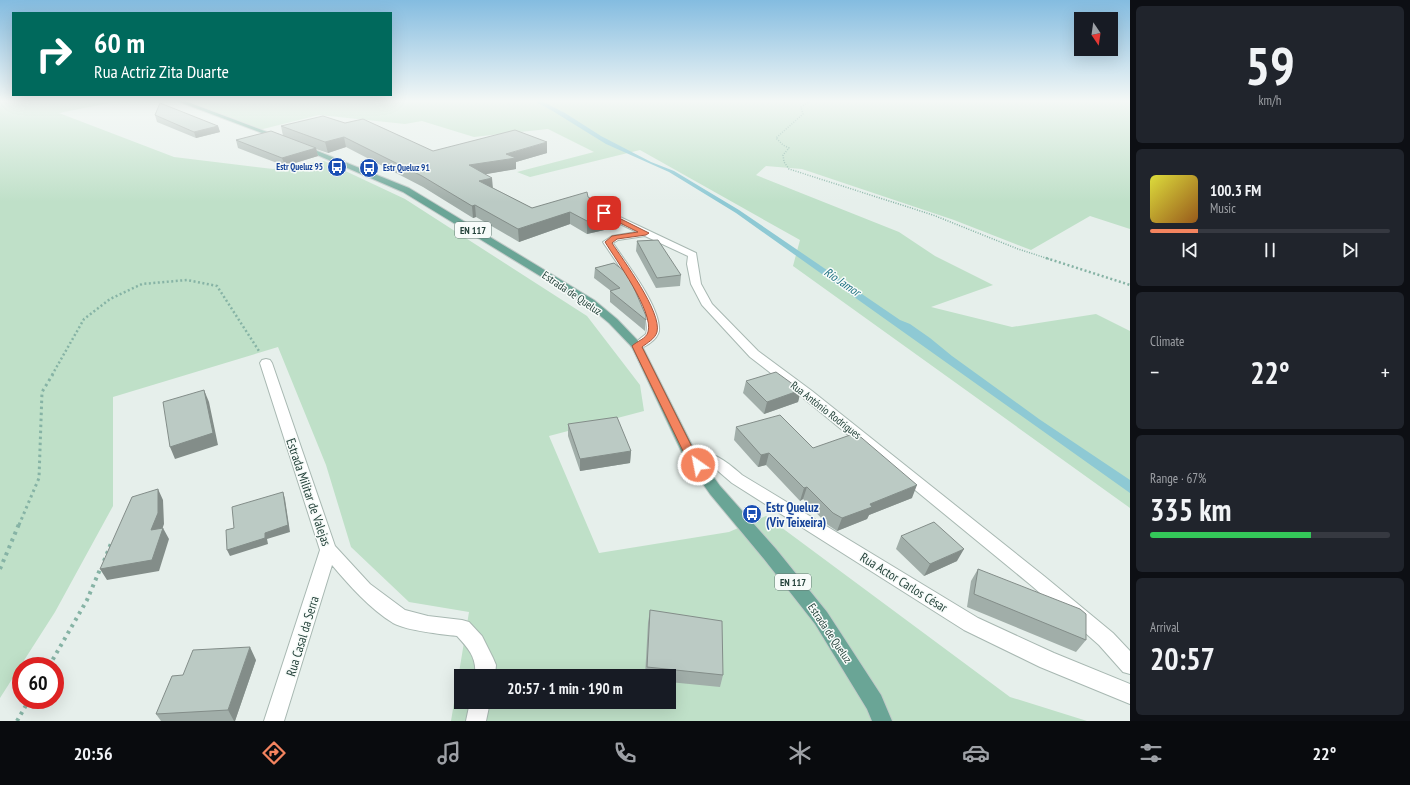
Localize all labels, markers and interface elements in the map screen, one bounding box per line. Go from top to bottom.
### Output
north arrow [1074,12,1118,56]
map controls [1074,12,1118,56]
text: 60 m [94,24,145,61]
icon: right [28,28,80,80]
text: 59 [1245,32,1295,99]
text: Rua Actriz Zita Duarte [94,60,229,83]
text: km/h [1258,92,1282,109]
bus stop icon: Estr Queluz 95 [326,156,348,178]
bus stop icon: Estr Queluz 91 [358,157,380,179]
place label: Estr Queluz 95 [276,161,323,172]
place label: Estr Queluz 91 [383,162,430,173]
text: 100.3 FM [1210,181,1261,200]
pin [587,196,621,230]
text: Music [1210,200,1236,217]
icon: arrive [593,202,615,224]
road number: EN 117 [455,222,491,238]
icon: previous [1179,239,1201,261]
icon: pause [1259,239,1281,261]
icon: next [1339,239,1361,261]
water label: Rio Jamor [821,264,864,300]
street label: Estrada de Queluz [540,268,604,318]
text: Climate [1150,333,1184,350]
text: 22° [1250,353,1290,392]
text: − [1150,358,1159,386]
text: + [1381,358,1390,386]
street label: Rua António Rodrigues [788,378,864,442]
street label: Estrada Militar de Valejas [282,436,335,548]
position arrow [677,444,719,486]
text: Range · 67% [1150,470,1206,487]
text: 335 km [1150,490,1231,529]
place label: Estr Queluz (Viv Teixeira) [766,499,826,531]
bus stop icon: Estr Queluz (Viv Teixeira) [741,503,763,525]
street label: Rua Actor Carlos César [857,549,951,616]
road number: EN 117 [775,574,811,590]
street label: Rua Casal da Serra [282,594,323,678]
street label: Estrada de Queluz [805,601,855,665]
text: Arrival [1150,619,1179,636]
text: 20:57 [1150,639,1215,678]
speed limit sign: 60 [12,657,64,709]
text: 20:57 · 1 min · 190 m [507,679,623,698]
icon: directions [260,739,288,767]
icon: music [435,739,463,767]
icon: phone [611,739,639,767]
icon: climate [786,739,814,767]
icon: car [962,739,990,767]
icon: filters [1137,739,1165,767]
text: 20:56 [74,742,113,765]
text: 22° [1312,742,1336,765]

